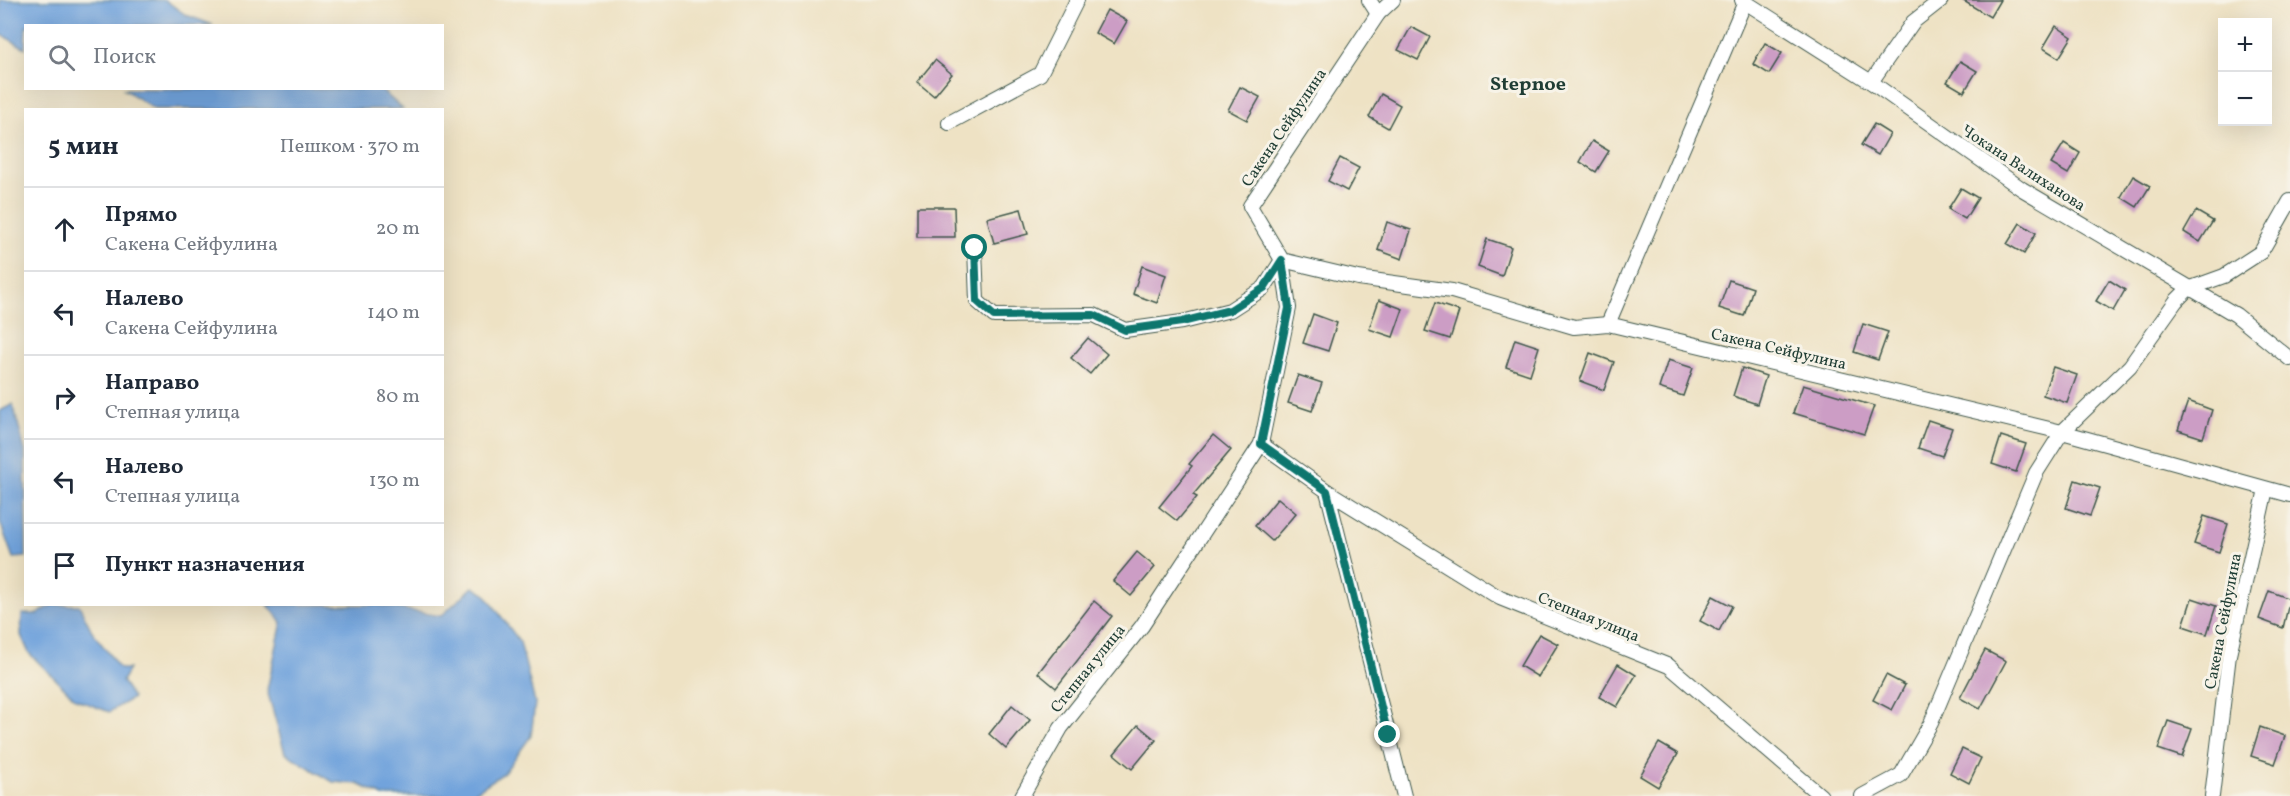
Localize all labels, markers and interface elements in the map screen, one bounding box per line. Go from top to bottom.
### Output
map controls [2218,18,2272,126]
button: + [2218,18,2272,72]
search box [24,24,444,90]
icon: search [45,41,78,74]
text: Поиск [93,42,156,73]
street label: Сакена Сейфулина [1237,65,1332,192]
district label: Stepnoe [1490,71,1566,99]
button: − [2218,72,2272,126]
street label: Чокана Валиханова [1956,120,2089,217]
text: 5 мин [48,129,119,165]
text: Пешком · 370 m [280,133,420,161]
text: Прямо [105,200,177,231]
icon: ahead [48,213,81,246]
text: 20 m [376,215,420,243]
text: Сакена Сейфулина [105,231,278,259]
route start [961,234,987,260]
text: Налево [105,284,184,315]
icon: left [48,297,81,330]
text: 140 m [367,299,420,327]
text: Сакена Сейфулина [105,315,278,343]
street label: Сакена Сейфулина [1709,324,1848,376]
text: Направо [105,368,199,399]
icon: right [48,381,81,414]
text: 80 m [376,383,420,411]
text: Степная улица [105,399,240,427]
text: Налево [105,452,184,483]
icon: left [48,465,81,498]
text: 130 m [369,467,420,495]
text: Степная улица [105,483,240,511]
icon: arrive [48,549,81,582]
text: Пункт назначения [105,550,305,581]
street label: Сакена Сейфулина [2200,551,2248,691]
street label: Степная улица [1534,587,1643,648]
street label: Степная улица [1046,620,1131,718]
route end [1374,721,1400,747]

